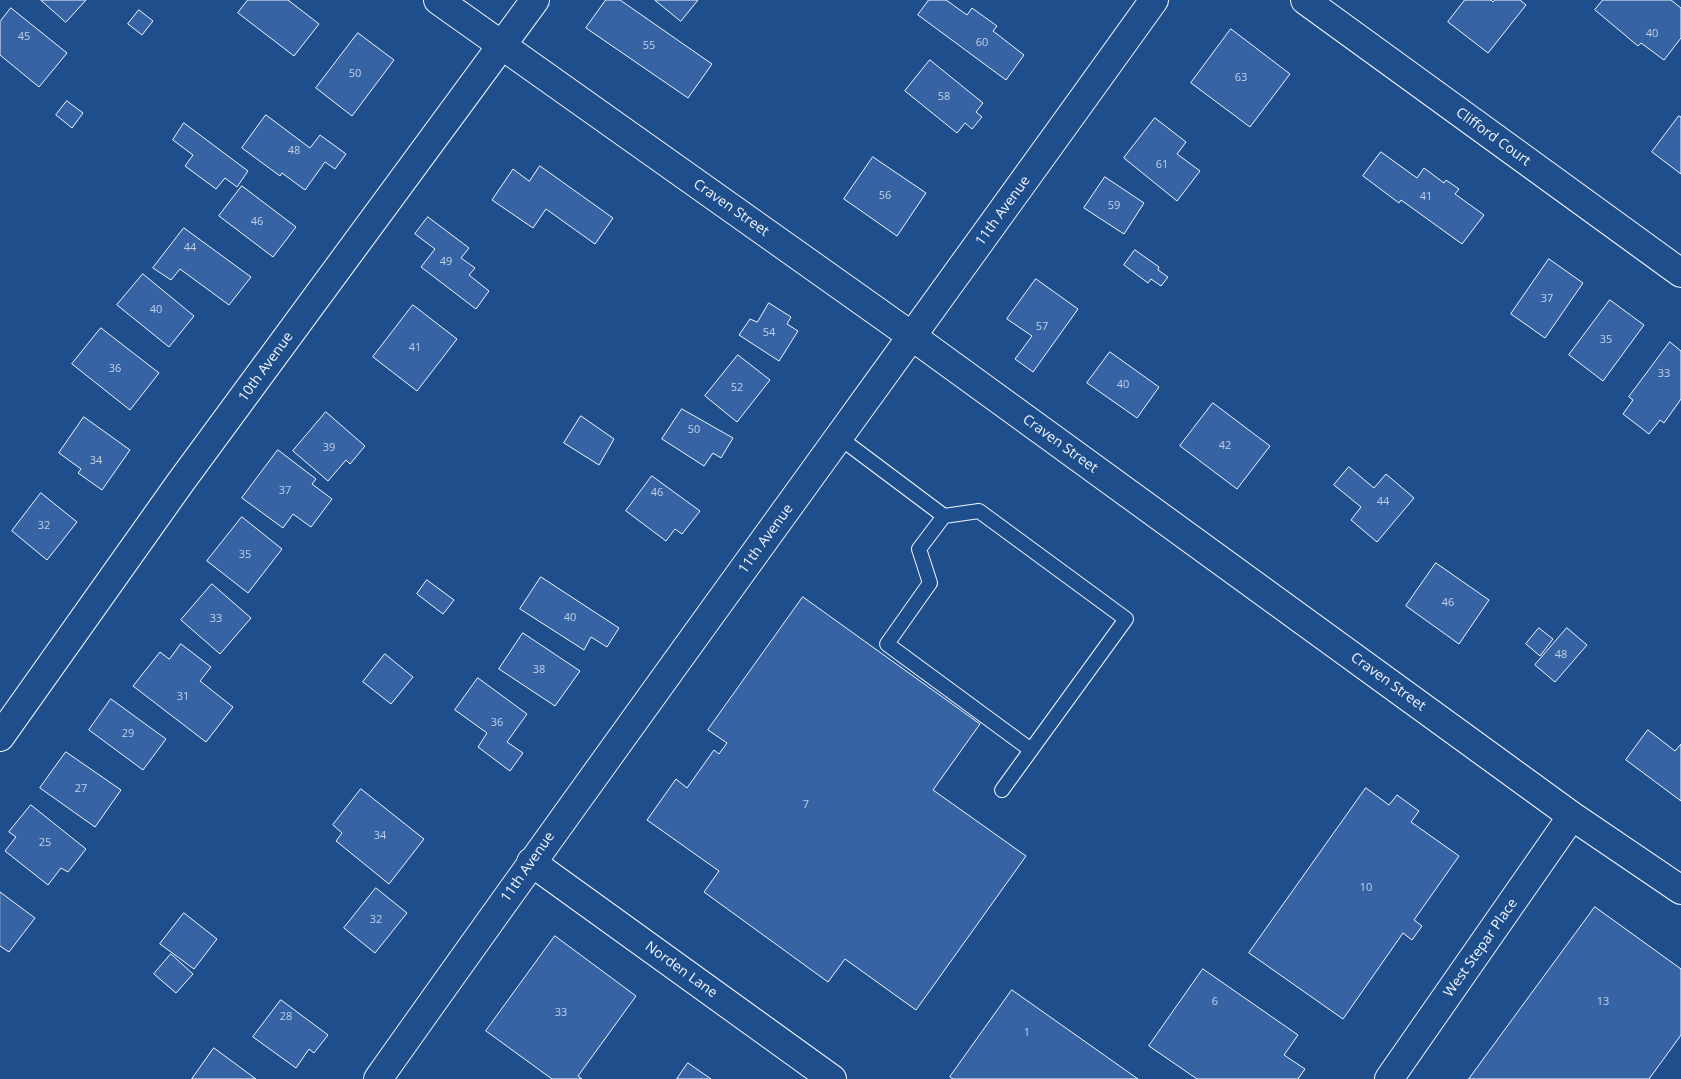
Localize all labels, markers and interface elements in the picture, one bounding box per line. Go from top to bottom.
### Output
house number: 40 [1646,27,1658,41]
house number: 45 [18,30,30,44]
house number: 60 [976,36,988,50]
house number: 55 [643,39,655,53]
house number: 50 [349,67,361,81]
house number: 63 [1235,71,1247,85]
house number: 58 [938,90,950,104]
street label: Clifford Court [1452,104,1534,170]
house number: 48 [288,144,300,158]
house number: 61 [1156,158,1168,172]
street label: 11th Avenue [972,173,1034,249]
street label: Craven Street [690,176,772,240]
house number: 56 [879,189,891,203]
house number: 41 [1420,190,1432,204]
house number: 59 [1108,199,1120,213]
house number: 46 [251,215,263,229]
house number: 44 [184,241,196,255]
house number: 49 [440,255,452,269]
house number: 37 [1541,292,1553,306]
house number: 40 [150,303,162,317]
house number: 57 [1036,320,1048,334]
house number: 54 [763,326,775,340]
street label: 10th Avenue [235,329,297,405]
house number: 35 [1600,333,1612,347]
house number: 41 [409,341,421,355]
house number: 36 [109,362,121,376]
house number: 33 [1658,367,1670,381]
house number: 40 [1117,378,1129,392]
house number: 52 [731,381,743,395]
street label: Craven Street [1019,411,1101,477]
house number: 50 [688,423,700,437]
house number: 42 [1219,439,1231,453]
house number: 39 [323,441,335,455]
house number: 34 [90,454,102,468]
house number: 37 [279,484,291,498]
house number: 46 [651,486,663,500]
house number: 44 [1377,495,1389,509]
street label: 11th Avenue [735,501,797,577]
house number: 32 [38,519,50,533]
house number: 35 [239,548,251,562]
house number: 46 [1442,596,1454,610]
house number: 40 [564,611,576,625]
house number: 33 [210,612,222,626]
house number: 48 [1555,648,1567,662]
street label: Craven Street [1347,649,1429,715]
house number: 38 [533,663,545,677]
house number: 31 [177,690,189,704]
house number: 36 [491,716,503,730]
house number: 29 [122,727,134,741]
house number: 27 [75,782,87,796]
house number: 7 [803,798,809,812]
house number: 34 [374,829,386,843]
street label: 11th Avenue [498,829,558,905]
house number: 25 [39,836,51,850]
house number: 10 [1360,881,1372,895]
street label: West Stepar Place [1441,895,1521,1001]
house number: 32 [370,913,382,927]
street label: Norden Lane [642,938,720,1002]
house number: 6 [1212,995,1218,1009]
house number: 13 [1597,995,1609,1009]
house number: 33 [555,1006,567,1020]
house number: 28 [280,1010,292,1024]
house number: 1 [1024,1026,1030,1040]

